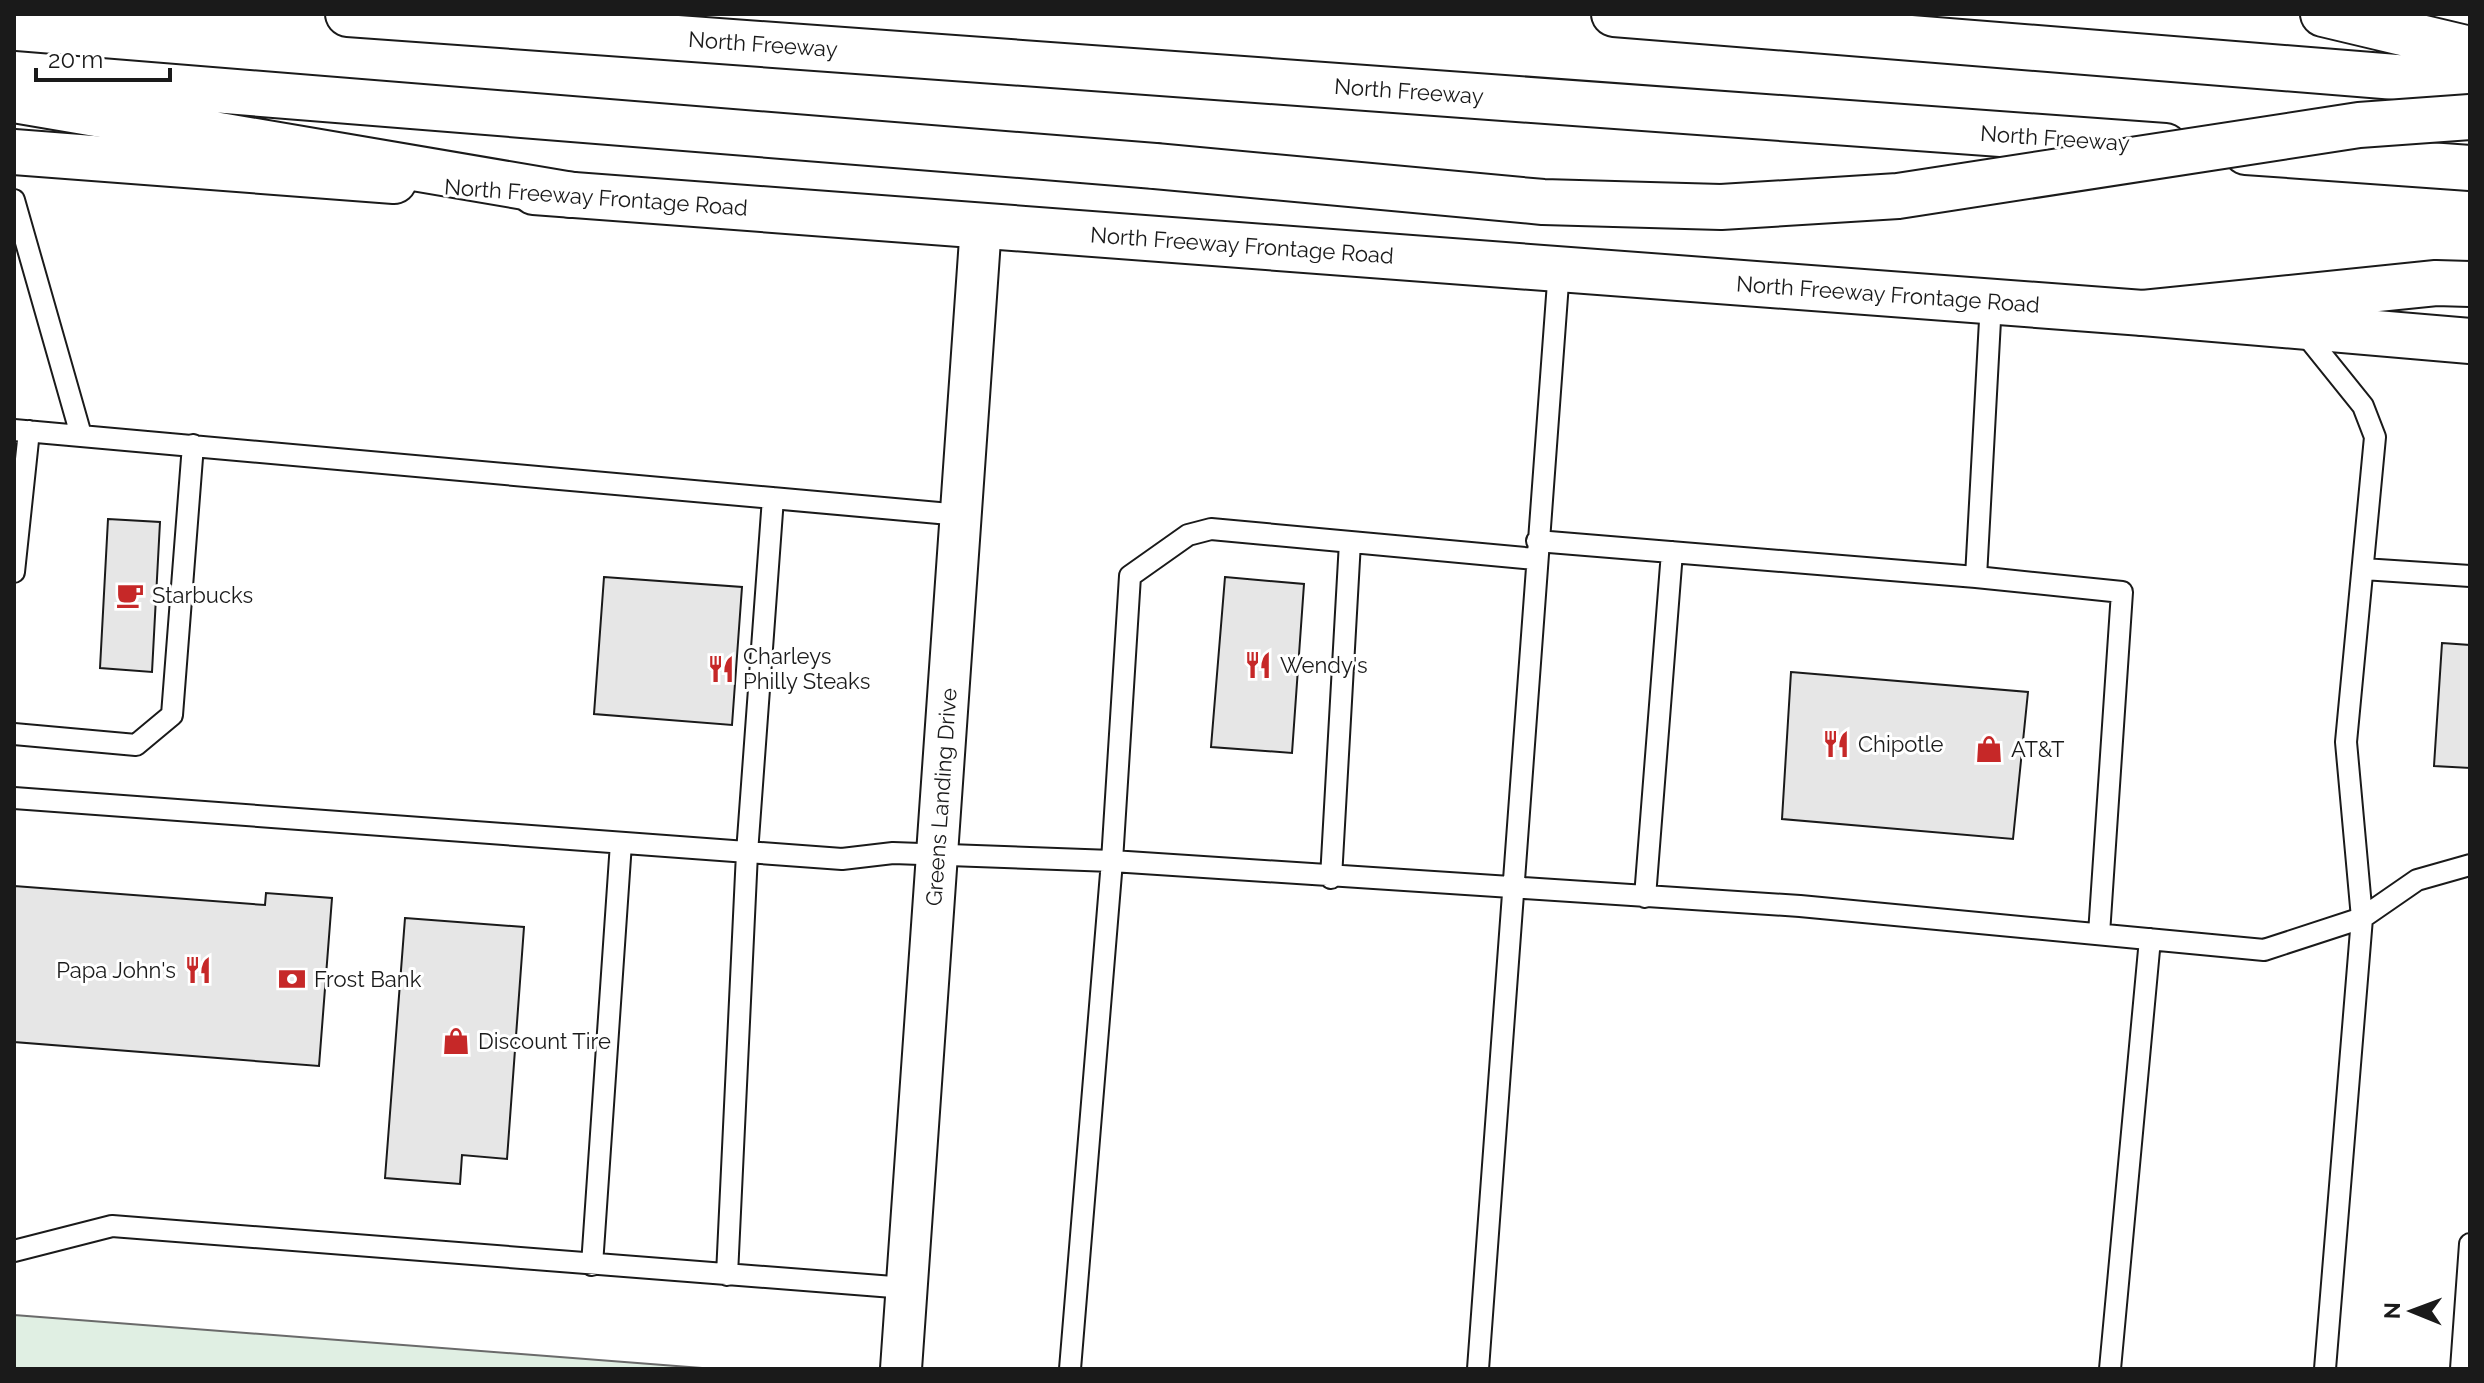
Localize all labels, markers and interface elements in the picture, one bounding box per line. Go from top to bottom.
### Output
street label: North Freeway [687,26,839,62]
scale bar [36,32,170,82]
text: 20 m [48,45,103,74]
street label: North Freeway [1333,73,1485,109]
street label: North Freeway [1979,120,2131,156]
street label: North Freeway Frontage Road [443,173,749,221]
street label: North Freeway Frontage Road [1089,221,1395,269]
street label: North Freeway Frontage Road [1735,270,2041,318]
cafe icon: Starbucks [115,580,145,610]
place label: Starbucks [152,582,253,608]
place label: Charleys Philly Steaks [743,643,870,694]
restaurant icon: Wendy's [1243,650,1273,680]
place label: Wendy's [1280,652,1368,678]
restaurant icon: Charleys Philly Steaks [706,654,736,684]
street label: Greens Landing Drive [920,687,962,907]
restaurant icon: Chipotle [1821,729,1851,759]
place label: Chipotle [1858,731,1944,757]
shop icon: AT&T [1974,734,2004,764]
place label: AT&T [2011,736,2065,762]
restaurant icon: Papa John's [183,955,213,985]
place label: Papa John's [56,957,176,983]
bank icon: Frost Bank [277,964,307,994]
place label: Frost Bank [314,966,422,992]
shop icon: Discount Tire [441,1026,471,1056]
place label: Discount Tire [478,1028,611,1054]
north arrow [2372,1271,2452,1351]
text: N [2379,1302,2405,1319]

